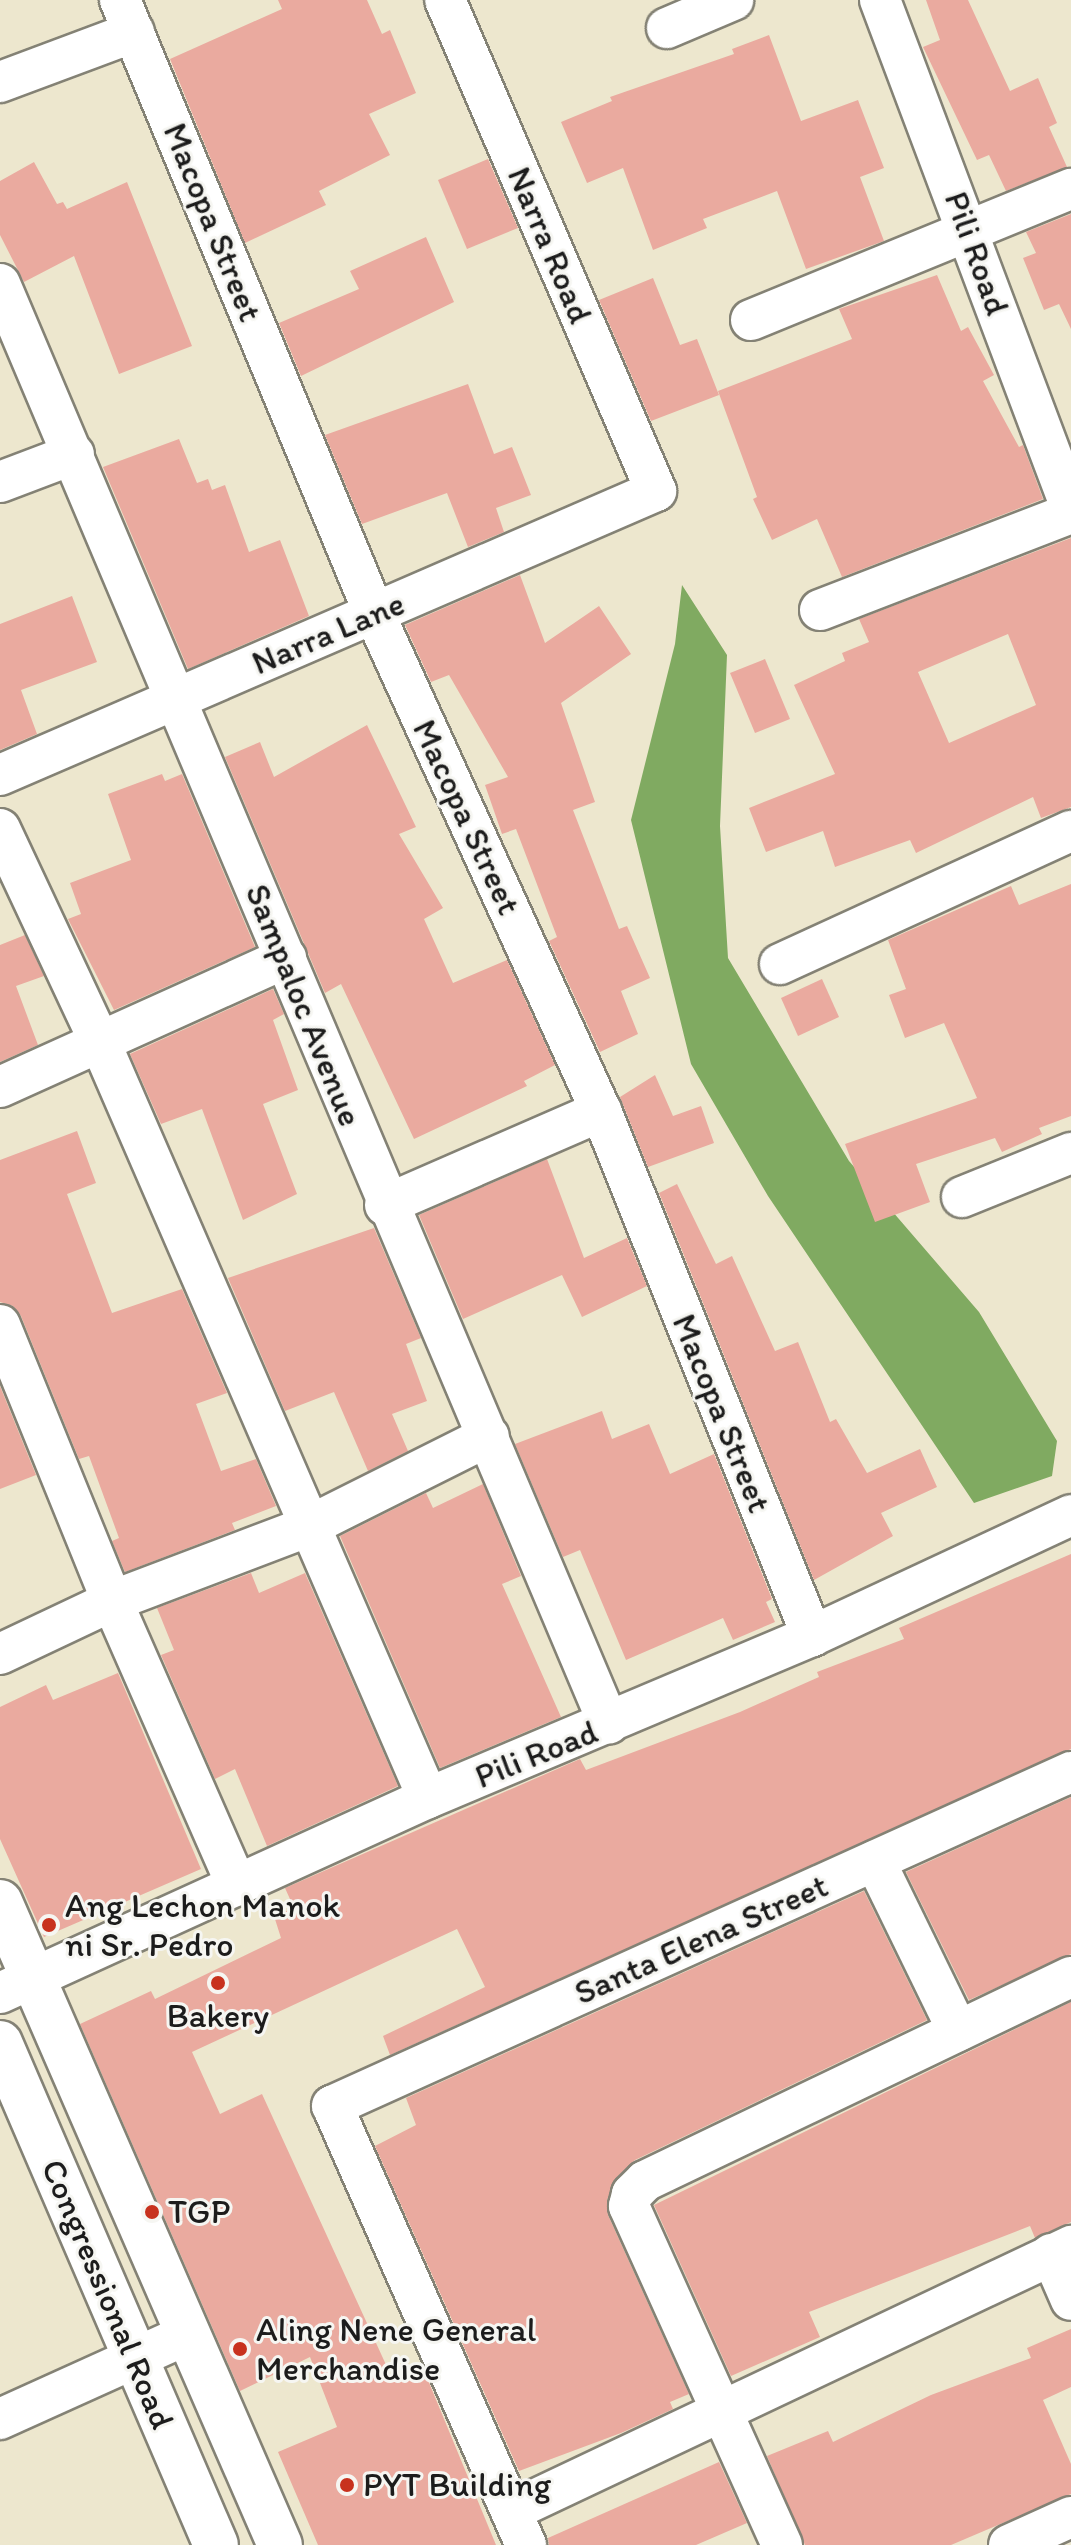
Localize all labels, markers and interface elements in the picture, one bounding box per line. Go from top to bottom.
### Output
street label: Macopa Street [155,117,271,327]
street label: Narra Road [499,161,601,329]
street label: Pili Road [936,186,1018,320]
street label: Narra Lane [246,583,410,683]
street label: Macopa Street [404,713,530,921]
street label: Sampaloc Avenue [237,879,371,1131]
street label: Macopa Street [664,1308,780,1518]
street label: Pili Road [469,1711,603,1797]
street label: Santa Elena Street [569,1865,833,2013]
place label: Ang Lechon Manok ni Sr. Pedro [65,1885,340,1964]
marker: Ang Lechon Manok ni Sr. Pedro [40,1916,58,1934]
marker: Bakery [209,1974,227,1992]
place label: Bakery [167,1996,269,2036]
street label: Congressional Road [33,2153,183,2435]
place label: TGP [168,2192,230,2232]
marker: TGP [143,2203,161,2221]
place label: Aling Nene General Merchandise [256,2309,537,2388]
marker: Aling Nene General Merchandise [231,2340,249,2358]
place label: PYT Building [363,2465,551,2505]
marker: PYT Building [338,2476,356,2494]

